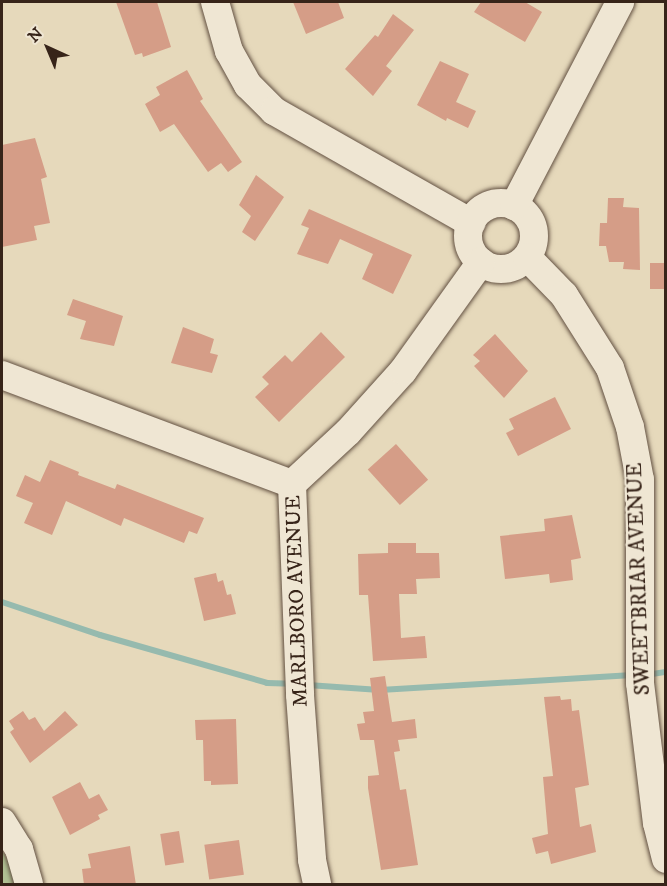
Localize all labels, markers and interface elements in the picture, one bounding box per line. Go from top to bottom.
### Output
north arrow [18,18,78,78]
text: N [24,23,47,47]
street label: SWEETBRIAR AVENUE [622,462,656,696]
street label: MARLBORO AVENUE [281,495,313,707]

